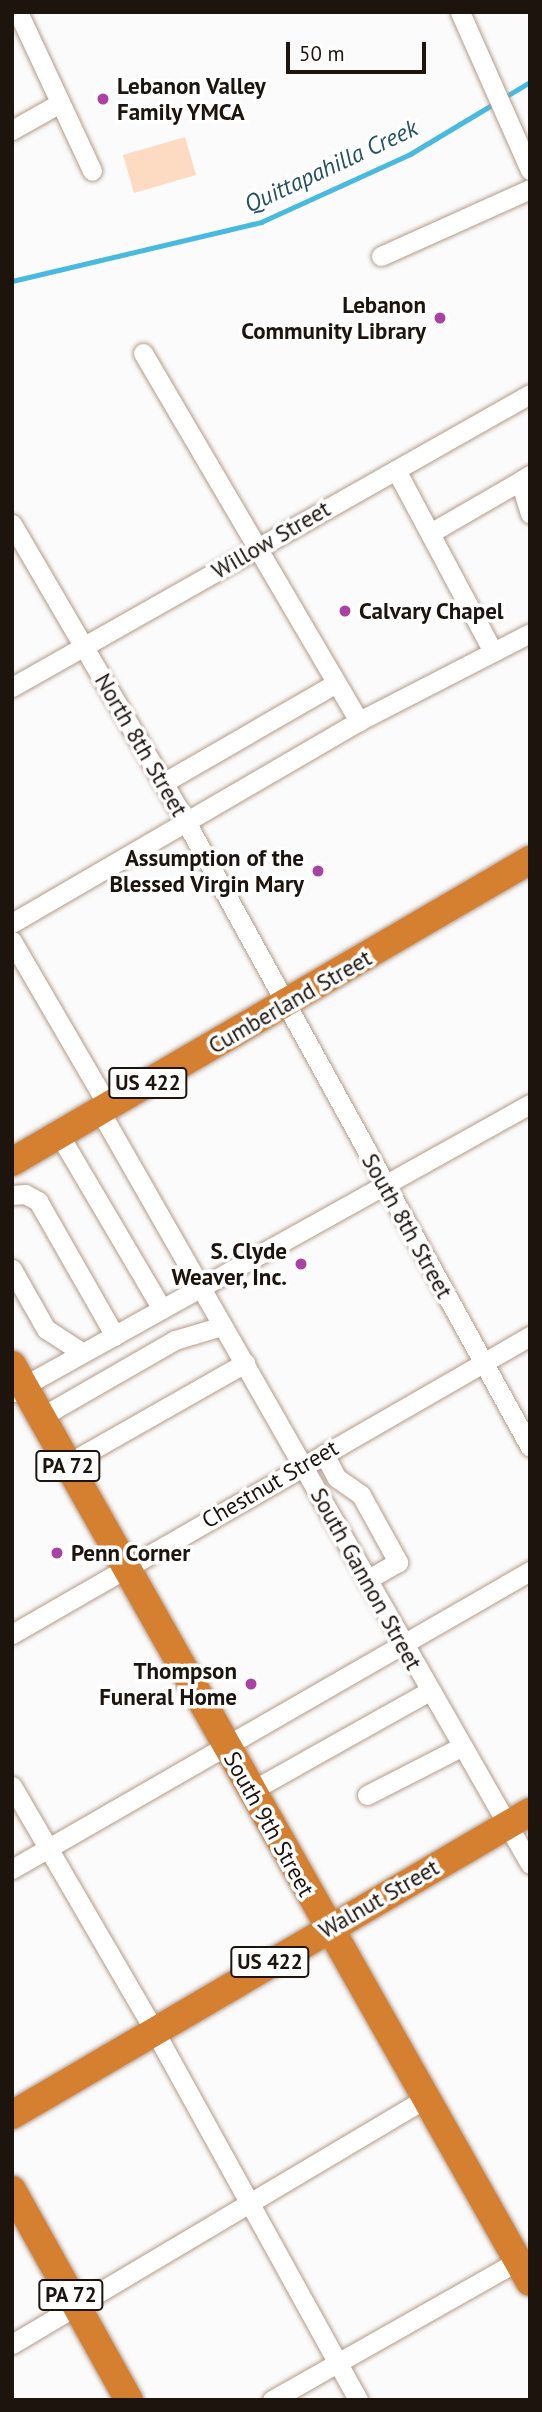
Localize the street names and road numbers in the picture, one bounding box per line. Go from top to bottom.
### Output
street label: Willow Street [207,495,335,585]
street label: North 8th Street [89,669,193,821]
street label: Cumberland Street [204,944,376,1060]
road number: US 422 [108,1066,188,1100]
street label: South 8th Street [356,1149,458,1303]
street label: Chestnut Street [197,1434,343,1534]
road number: PA 72 [35,1448,101,1484]
street label: South Gannon Street [305,1483,427,1675]
street label: South 9th Street [218,1747,320,1901]
street label: Walnut Street [314,1854,444,1944]
road number: US 422 [230,1944,310,1980]
road number: PA 72 [38,2278,104,2312]

